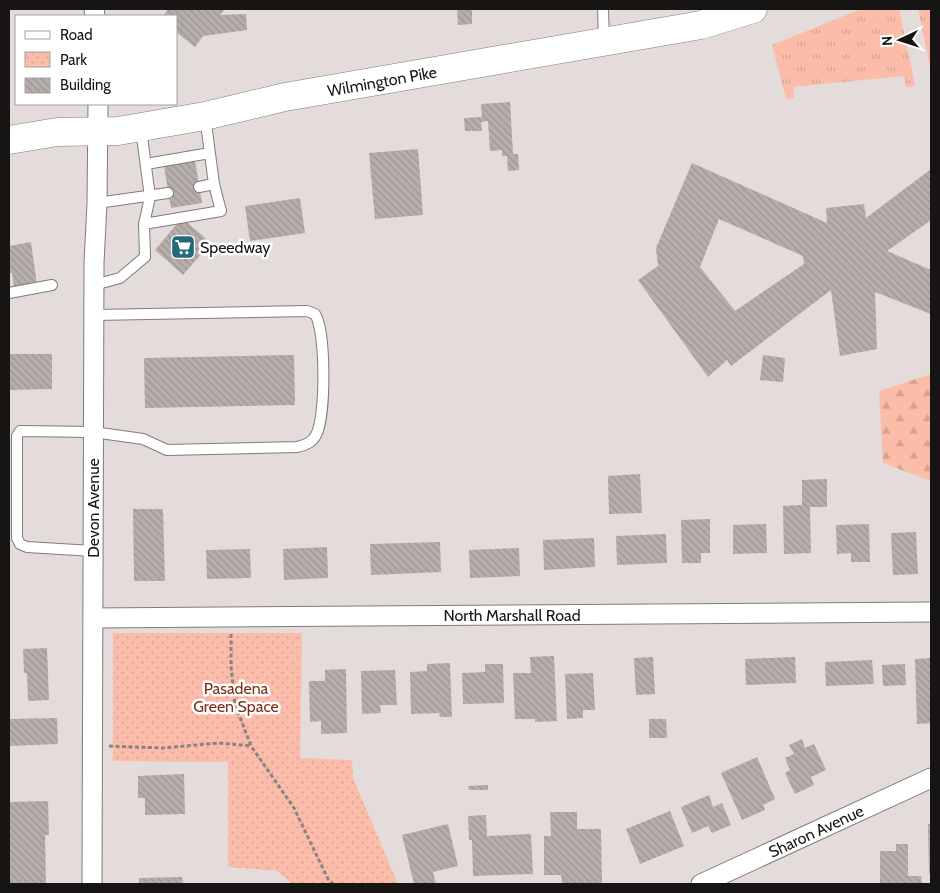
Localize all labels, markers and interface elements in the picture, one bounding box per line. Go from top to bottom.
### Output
legend [15,15,178,105]
north arrow [875,15,925,65]
text: Road [60,26,93,44]
text: N [878,35,896,46]
text: Park [60,51,87,69]
street label: Wilmington Pike [326,63,438,100]
text: Building [60,76,111,94]
supermarket icon: Speedway [170,234,196,260]
place label: Speedway [200,238,270,257]
street label: Devon Avenue [84,458,103,558]
street label: North Marshall Road [443,606,581,625]
park label: Pasadena Green Space [193,679,279,716]
street label: Sharon Avenue [766,801,867,862]

